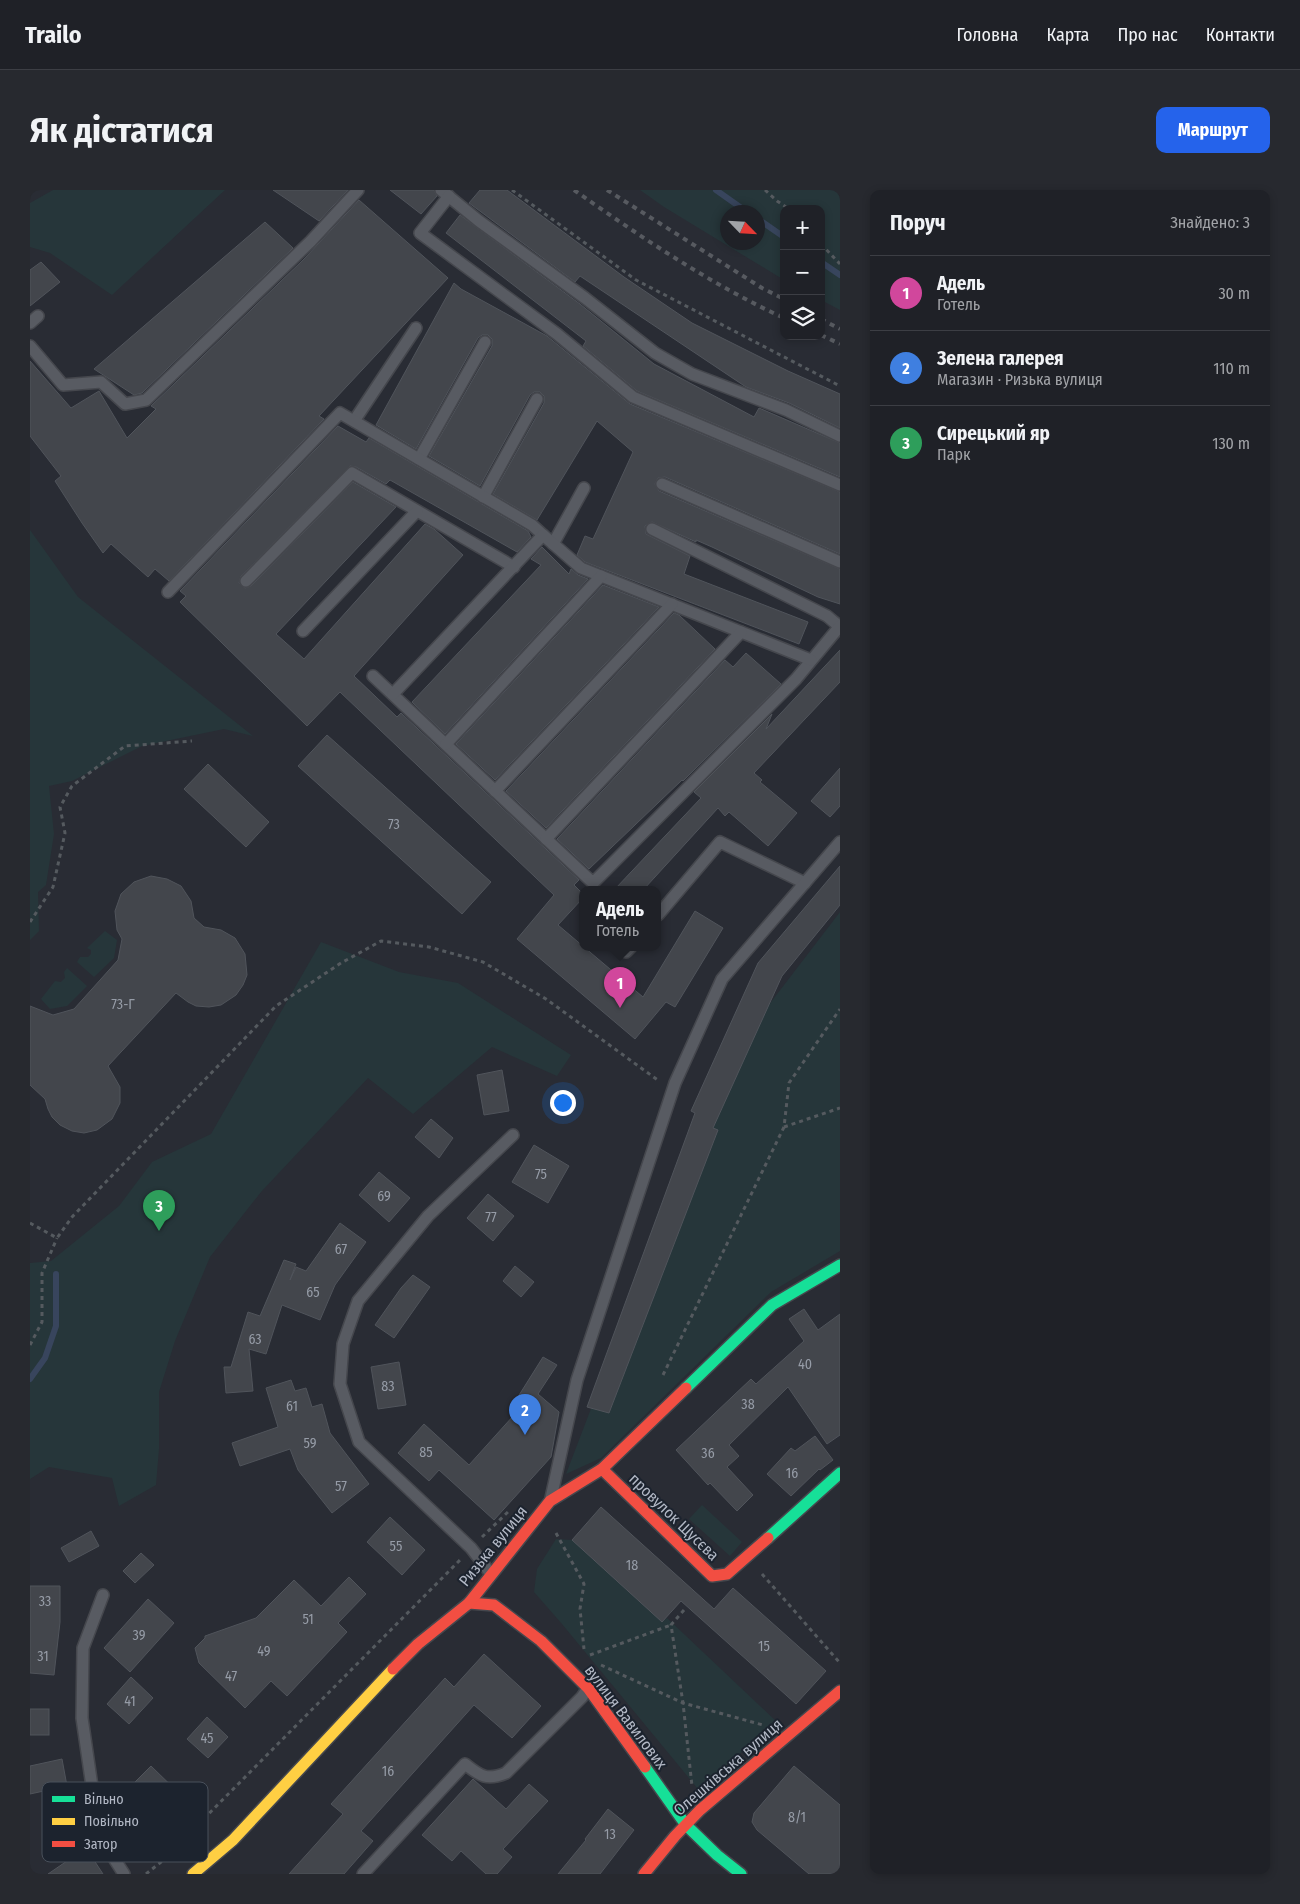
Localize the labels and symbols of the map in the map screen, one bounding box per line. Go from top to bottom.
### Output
north arrow [720,205,765,250]
house number: 73 [388,816,400,833]
pin: 1 [604,967,636,1008]
house number: 73-Г [111,996,135,1013]
your location [550,1090,576,1116]
house number: 75 [535,1166,547,1183]
house number: 69 [377,1188,391,1205]
pin: 3 [143,1190,175,1231]
house number: 77 [485,1209,497,1226]
house number: 67 [335,1241,347,1258]
house number: 65 [306,1284,320,1301]
house number: 63 [248,1331,262,1348]
house number: 40 [798,1356,812,1373]
house number: 83 [381,1378,395,1395]
pin: 2 [509,1394,541,1435]
house number: 38 [741,1396,755,1413]
house number: 61 [286,1398,298,1415]
house number: 59 [303,1435,317,1452]
house number: 85 [419,1444,433,1461]
house number: 36 [701,1445,715,1462]
house number: 16 [786,1465,798,1482]
street label: провулок Щусєва [625,1469,723,1565]
house number: 57 [335,1478,347,1495]
street label: Ризька вулиця [455,1502,531,1590]
house number: 55 [390,1538,402,1555]
house number: 18 [626,1557,638,1574]
house number: 33 [39,1593,51,1610]
house number: 51 [302,1611,314,1628]
house number: 39 [133,1627,146,1644]
house number: 15 [758,1638,770,1655]
house number: 49 [257,1643,271,1660]
house number: 31 [37,1648,49,1665]
street label: вулиця Вавилових [581,1661,671,1773]
house number: 47 [225,1668,237,1685]
house number: 41 [124,1693,136,1710]
street label: Олешківська вулиця [670,1715,786,1819]
house number: 45 [200,1730,214,1747]
house number: 16 [382,1763,394,1780]
legend [42,1782,208,1862]
text: Вільно [84,1791,124,1808]
house number: 8/1 [788,1809,806,1826]
text: Повільно [84,1813,139,1830]
house number: 13 [604,1826,616,1843]
text: Затор [84,1836,117,1853]

